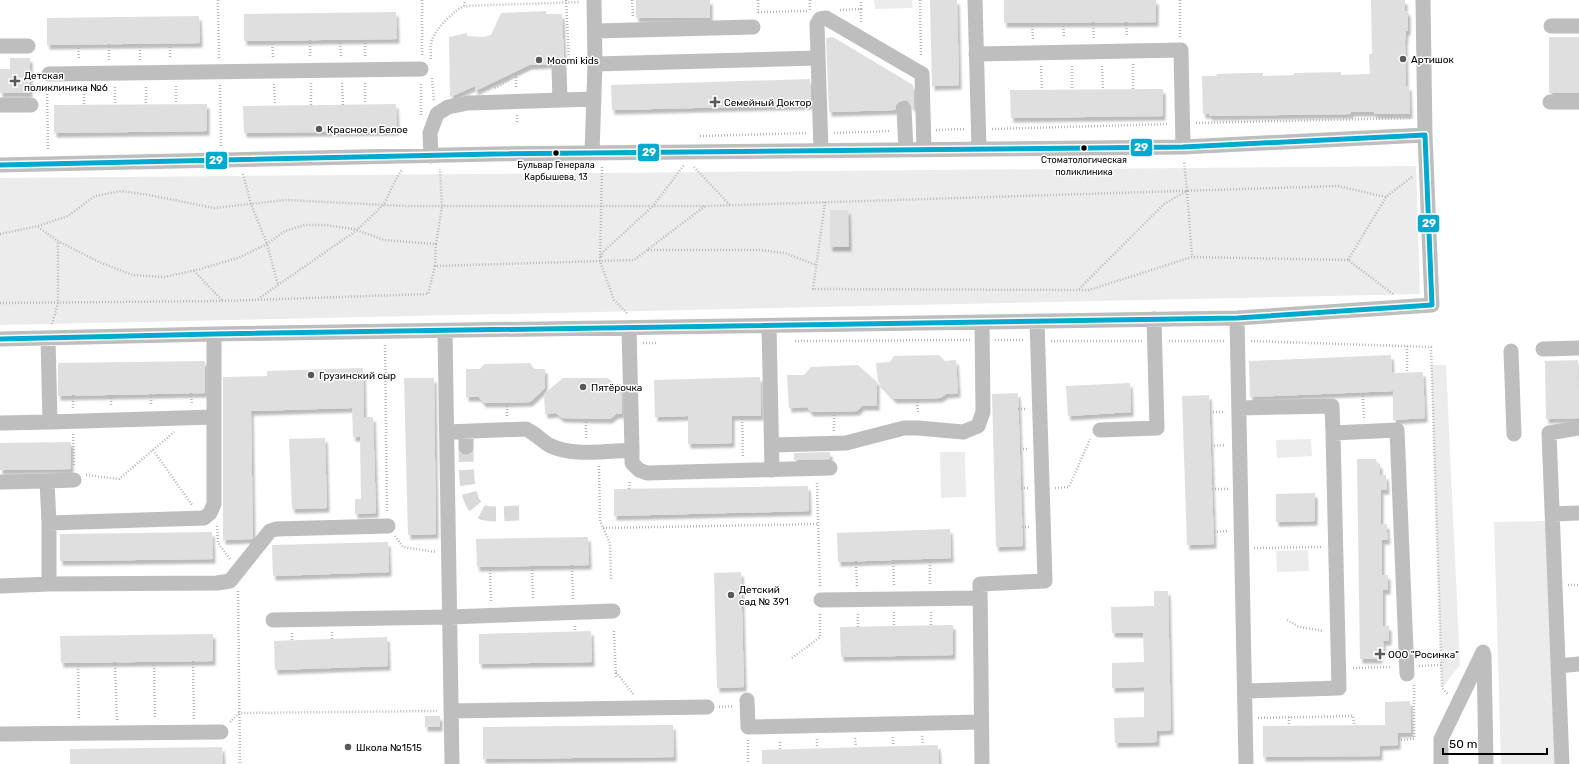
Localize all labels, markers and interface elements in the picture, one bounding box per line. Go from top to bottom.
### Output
marker: Артишок [1398,54,1408,64]
place label: Артишок [1411,54,1454,66]
marker: Moomi kids [534,55,544,65]
place label: Moomi kids [547,55,599,67]
place label: Детская поликлиника №6 [24,70,108,94]
marker: Детская поликлиника №6 [9,75,21,87]
marker: Семейный Доктор [709,96,721,108]
place label: Семейный Доктор [724,97,812,109]
marker: Красное и Белое [314,124,324,134]
place label: Красное и Белое [327,124,408,136]
line badge: 29 [1130,138,1153,157]
text: 29 [1134,141,1148,154]
line badge: 29 [637,143,660,162]
marker: Стоматологическая поликлиника [1079,143,1089,153]
text: 29 [642,146,656,159]
marker: Бульвар Генерала Карбышева, 13 [551,148,561,158]
line badge: 29 [205,151,228,170]
text: 29 [209,154,223,167]
place label: Стоматологическая поликлиника [1041,155,1127,177]
place label: Бульвар Генерала Карбышева, 13 [517,160,595,182]
line badge: 29 [1417,214,1440,233]
text: 29 [1422,217,1436,230]
marker: Грузинский сыр [306,370,316,380]
place label: Грузинский сыр [319,370,396,382]
marker: Пятёрочка [578,382,588,392]
place label: Пятёрочка [591,382,642,394]
place label: Детский сад № 391 [739,584,789,608]
marker: Детский сад № 391 [726,590,736,600]
marker: ООО "Росинка" [1375,649,1385,659]
place label: ООО "Росинка" [1388,649,1459,661]
scale bar [1443,730,1547,756]
text: 50 m [1449,737,1477,751]
marker: Школа №1515 [343,742,353,752]
place label: Школа №1515 [356,742,422,754]

